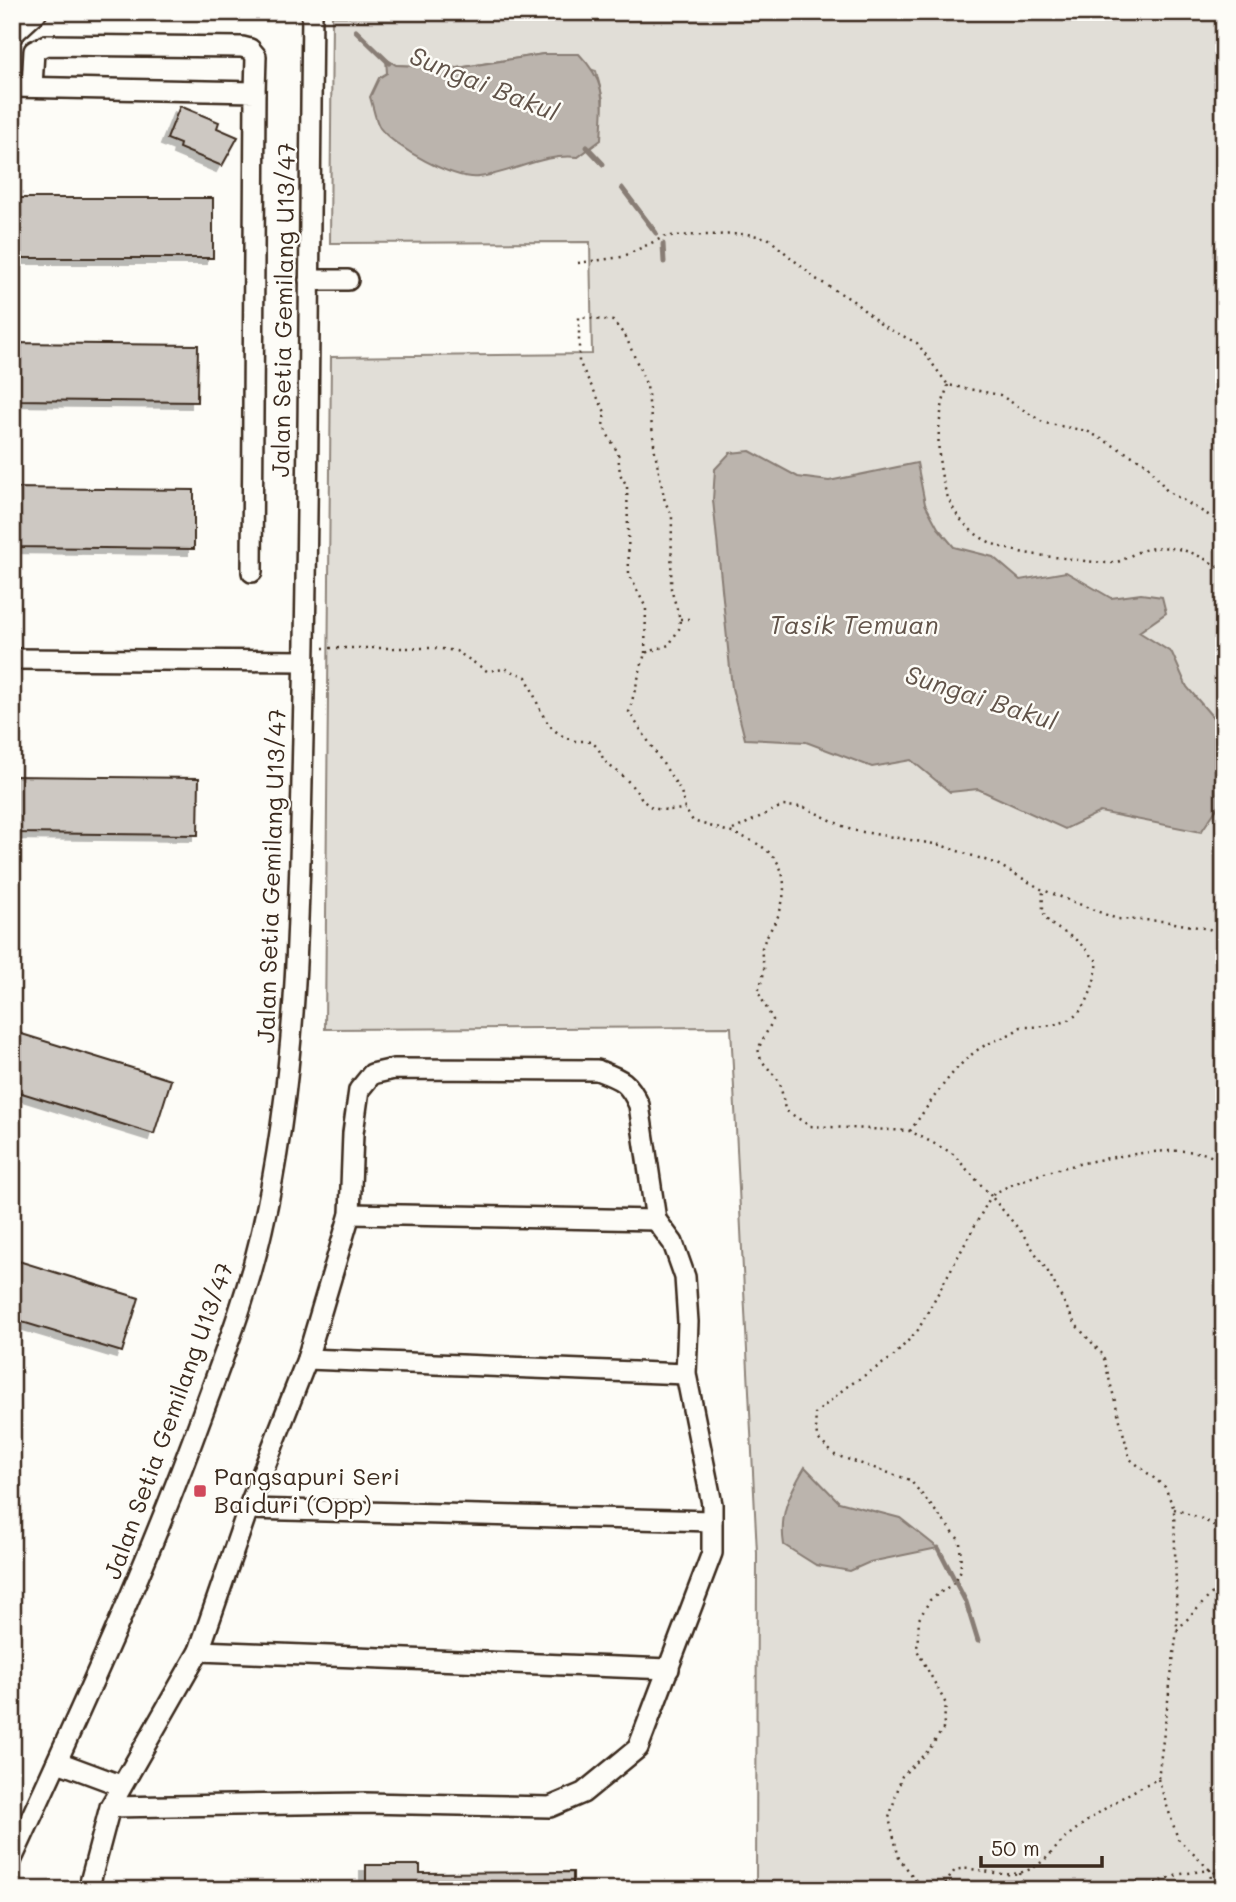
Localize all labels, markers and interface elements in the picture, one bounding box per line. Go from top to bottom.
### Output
water label: Sungai Bakul [405,38,564,129]
street label: Jalan Setia Gemilang U13/47 [264,142,301,478]
water label: Tasik Temuan [769,607,939,641]
water label: Sungai Bakul [901,657,1062,738]
street label: Jalan Setia Gemilang U13/47 [249,708,292,1044]
street label: Jalan Setia Gemilang U13/47 [96,1258,239,1583]
place label: Pangsapuri Seri Baiduri (Opp) [214,1460,400,1519]
marker: Pangsapuri Seri Baiduri (Opp) [192,1483,208,1499]
scale bar [981,1825,1101,1869]
text: 50 m [991,1834,1040,1861]

